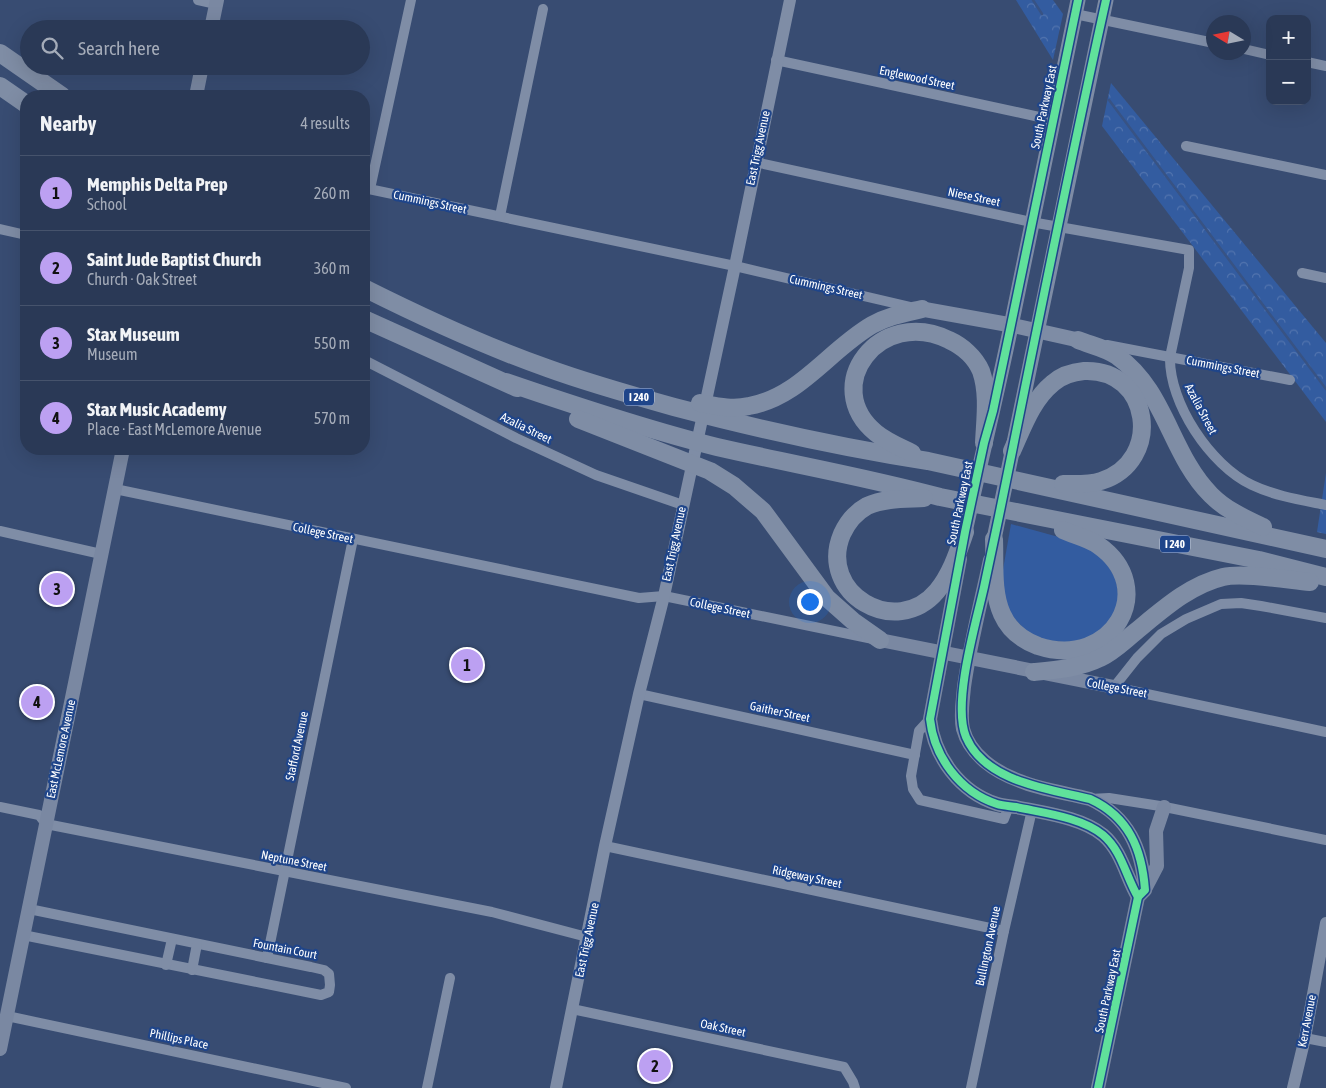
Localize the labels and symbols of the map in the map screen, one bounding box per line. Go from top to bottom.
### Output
north arrow [1206,15,1251,60]
street label: Englewood Street [878,63,956,93]
street label: South Parkway East [1028,63,1060,150]
street label: East Trigg Avenue [743,109,773,187]
street label: Niese Street [947,185,1002,209]
street label: Cummings Street [392,187,468,217]
street label: Cummings Street [788,272,864,302]
street label: Cummings Street [1185,353,1261,381]
street label: Azalia Street [1182,381,1220,437]
road number: I 240 [624,388,654,406]
street label: Azalia Street [498,410,554,447]
street label: South Parkway East [944,459,976,546]
street label: East Trigg Avenue [659,505,689,583]
street label: College Street [292,520,355,546]
road number: I 240 [1160,536,1190,552]
pin: 3 [41,570,73,608]
your location [797,589,823,615]
street label: College Street [689,595,752,621]
pin: 1 [451,646,483,684]
street label: College Street [1086,675,1149,701]
pin: 4 [21,683,53,721]
street label: East McLemore Avenue [44,698,78,800]
street label: Gaither Street [749,699,812,725]
street label: Stafford Avenue [283,710,311,782]
street label: Neptune Street [260,848,329,874]
street label: Ridgeway Street [771,863,843,891]
street label: East Trigg Avenue [572,901,602,979]
street label: Bullington Avenue [973,905,1003,987]
street label: Fountain Court [252,936,319,962]
street label: South Parkway East [1092,947,1124,1034]
street label: Kerr Avenue [1295,994,1319,1048]
street label: Oak Street [699,1016,747,1040]
street label: Phillips Place [148,1026,210,1052]
pin: 2 [639,1047,671,1085]

